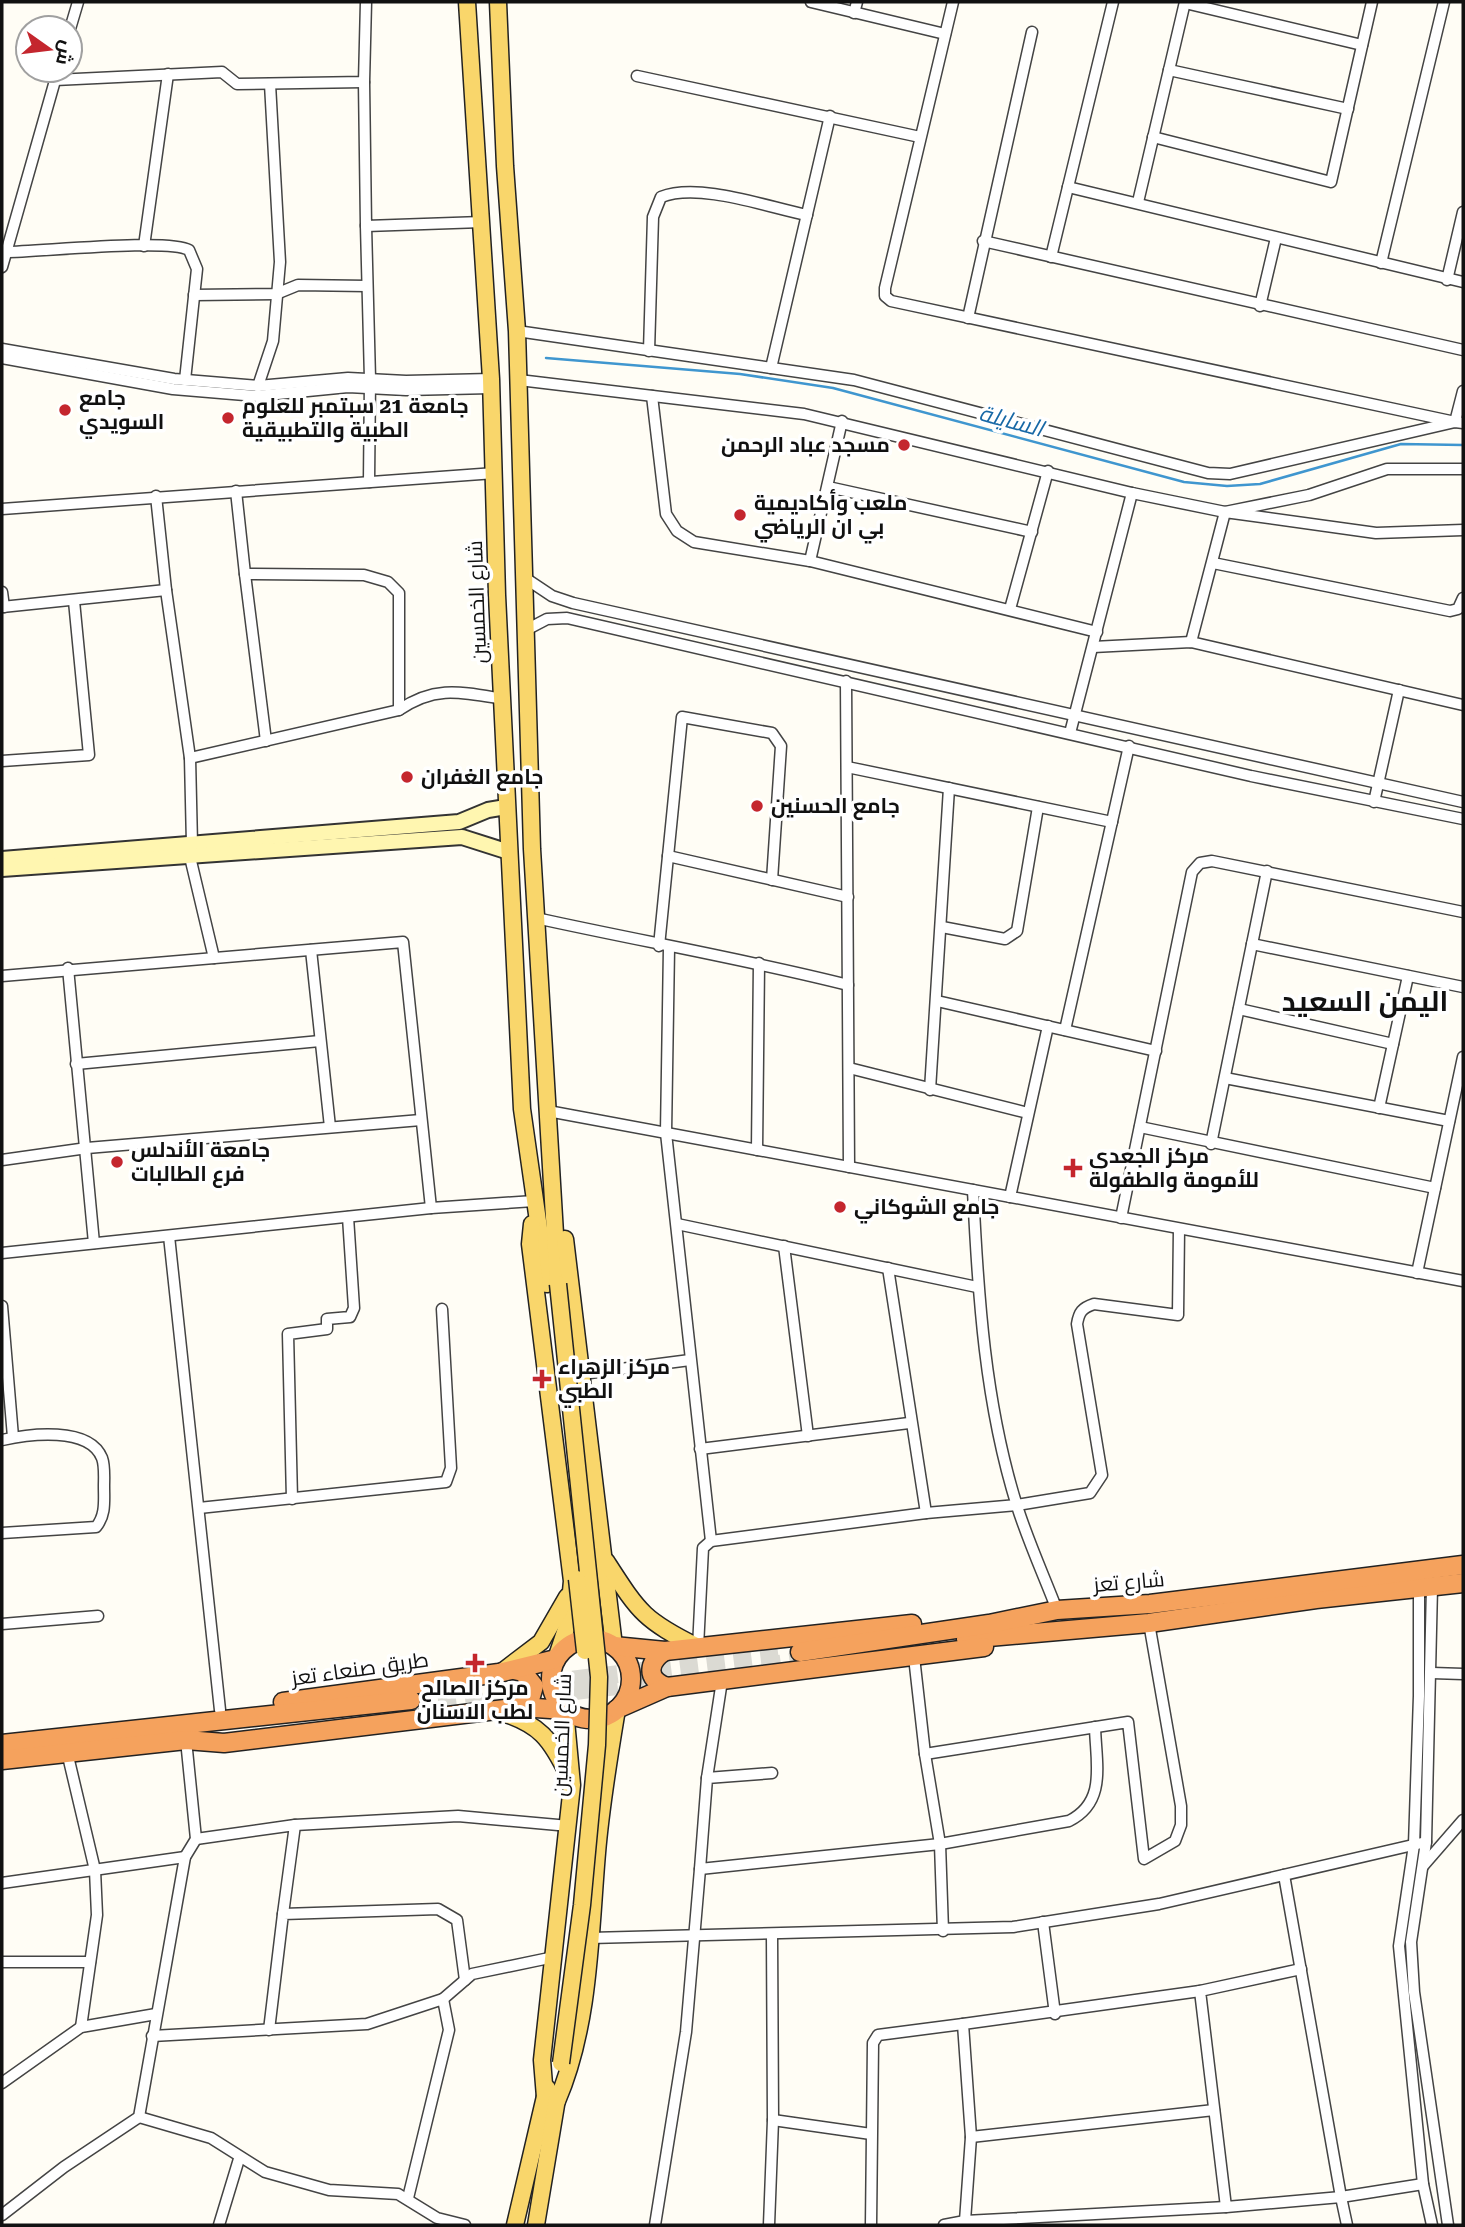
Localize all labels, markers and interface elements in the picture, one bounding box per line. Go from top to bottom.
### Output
north arrow [14,14,84,84]
text: ش [51,38,79,68]
place label: جامع السويدي [79,386,164,439]
place label: جامعة 21 سبتمبر للعلوم الطبية والتطبيقية [242,394,469,443]
water label: السايلة [976,399,1049,443]
marker: جامع السويدي [57,402,73,418]
marker: جامعة 21 سبتمبر للعلوم الطبية والتطبيقية [220,410,236,426]
place label: مسجد عباد الرحمن [721,433,890,457]
marker: مسجد عباد الرحمن [896,437,912,453]
place label: ملعب وأكاديمية بي ان الرياضي [754,489,907,544]
marker: ملعب وأكاديمية بي ان الرياضي [732,507,748,523]
street label: شارع الخمسين [463,540,493,664]
place label: جامع الغفران [421,765,543,791]
marker: جامع الغفران [399,769,415,785]
place label: جامع الحسنين [771,794,900,820]
marker: جامع الحسنين [749,798,765,814]
district label: اليمن السعيد [1282,985,1448,1018]
place label: جامعة الأندلس فرع الطالبات [131,1138,270,1188]
place label: مركز الجعدي للأمومة والطفولة [1089,1144,1259,1193]
marker: جامعة الأندلس فرع الطالبات [109,1154,125,1170]
marker: مركز الجعدي للأمومة والطفولة [1063,1158,1083,1178]
place label: جامع الشوكاني [854,1195,1000,1224]
marker: جامع الشوكاني [832,1199,848,1215]
place label: مركز الزهراء الطبي [558,1355,670,1408]
marker: مركز الزهراء الطبي [532,1369,552,1389]
street label: شارع تعز [1091,1567,1166,1599]
street label: طريق صنعاء تعز [289,1647,430,1692]
marker: مركز الصالح لطب الاسنان [465,1653,485,1673]
street label: شارع الخمسين [548,1673,578,1797]
place label: مركز الصالح لطب الاسنان [417,1676,533,1724]

